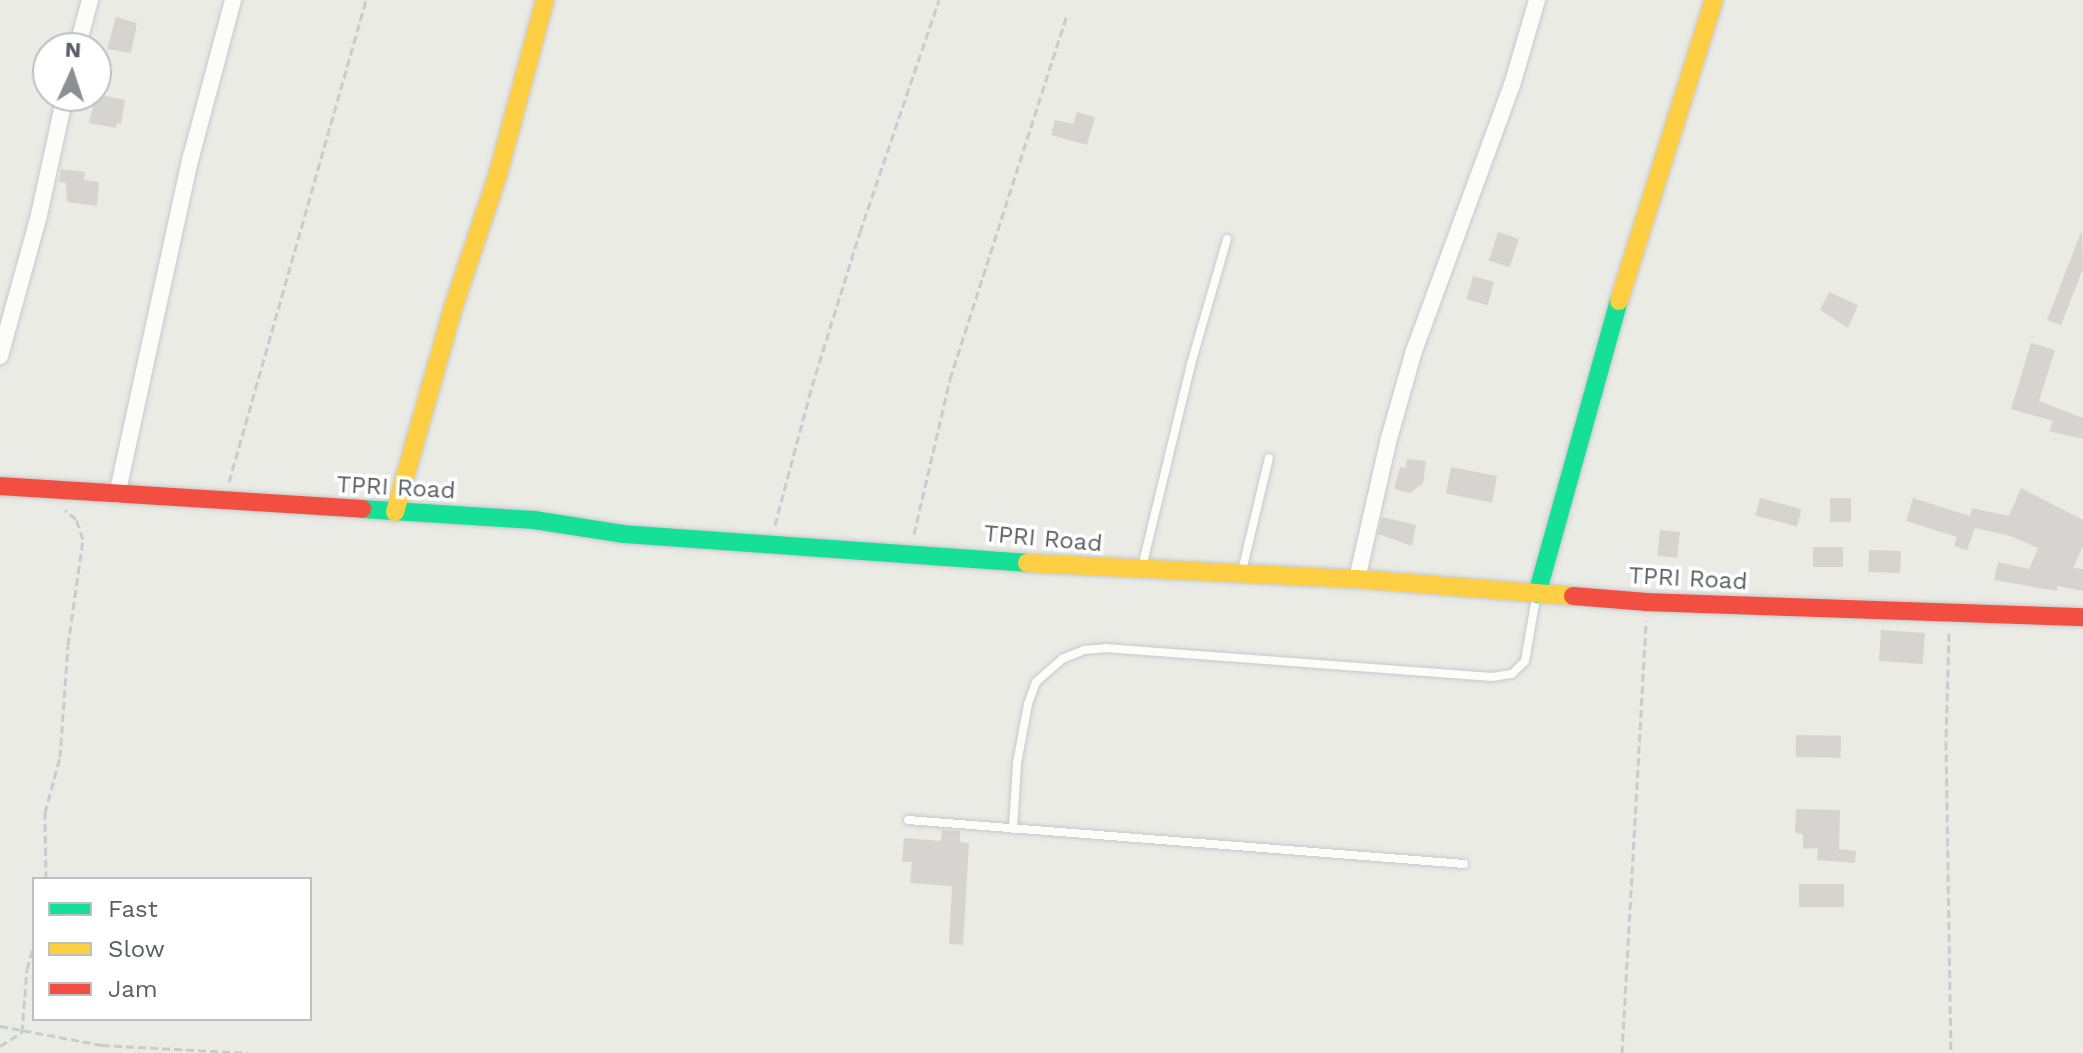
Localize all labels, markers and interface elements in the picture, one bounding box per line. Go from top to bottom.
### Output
north arrow [32,32,112,112]
text: N [64,37,82,62]
street label: TPRI Road [336,471,456,505]
street label: TPRI Road [982,519,1104,559]
street label: TPRI Road [1628,562,1748,596]
legend [32,877,312,1021]
text: Fast [108,895,158,923]
text: Slow [108,935,165,963]
text: Jam [108,975,158,1003]

